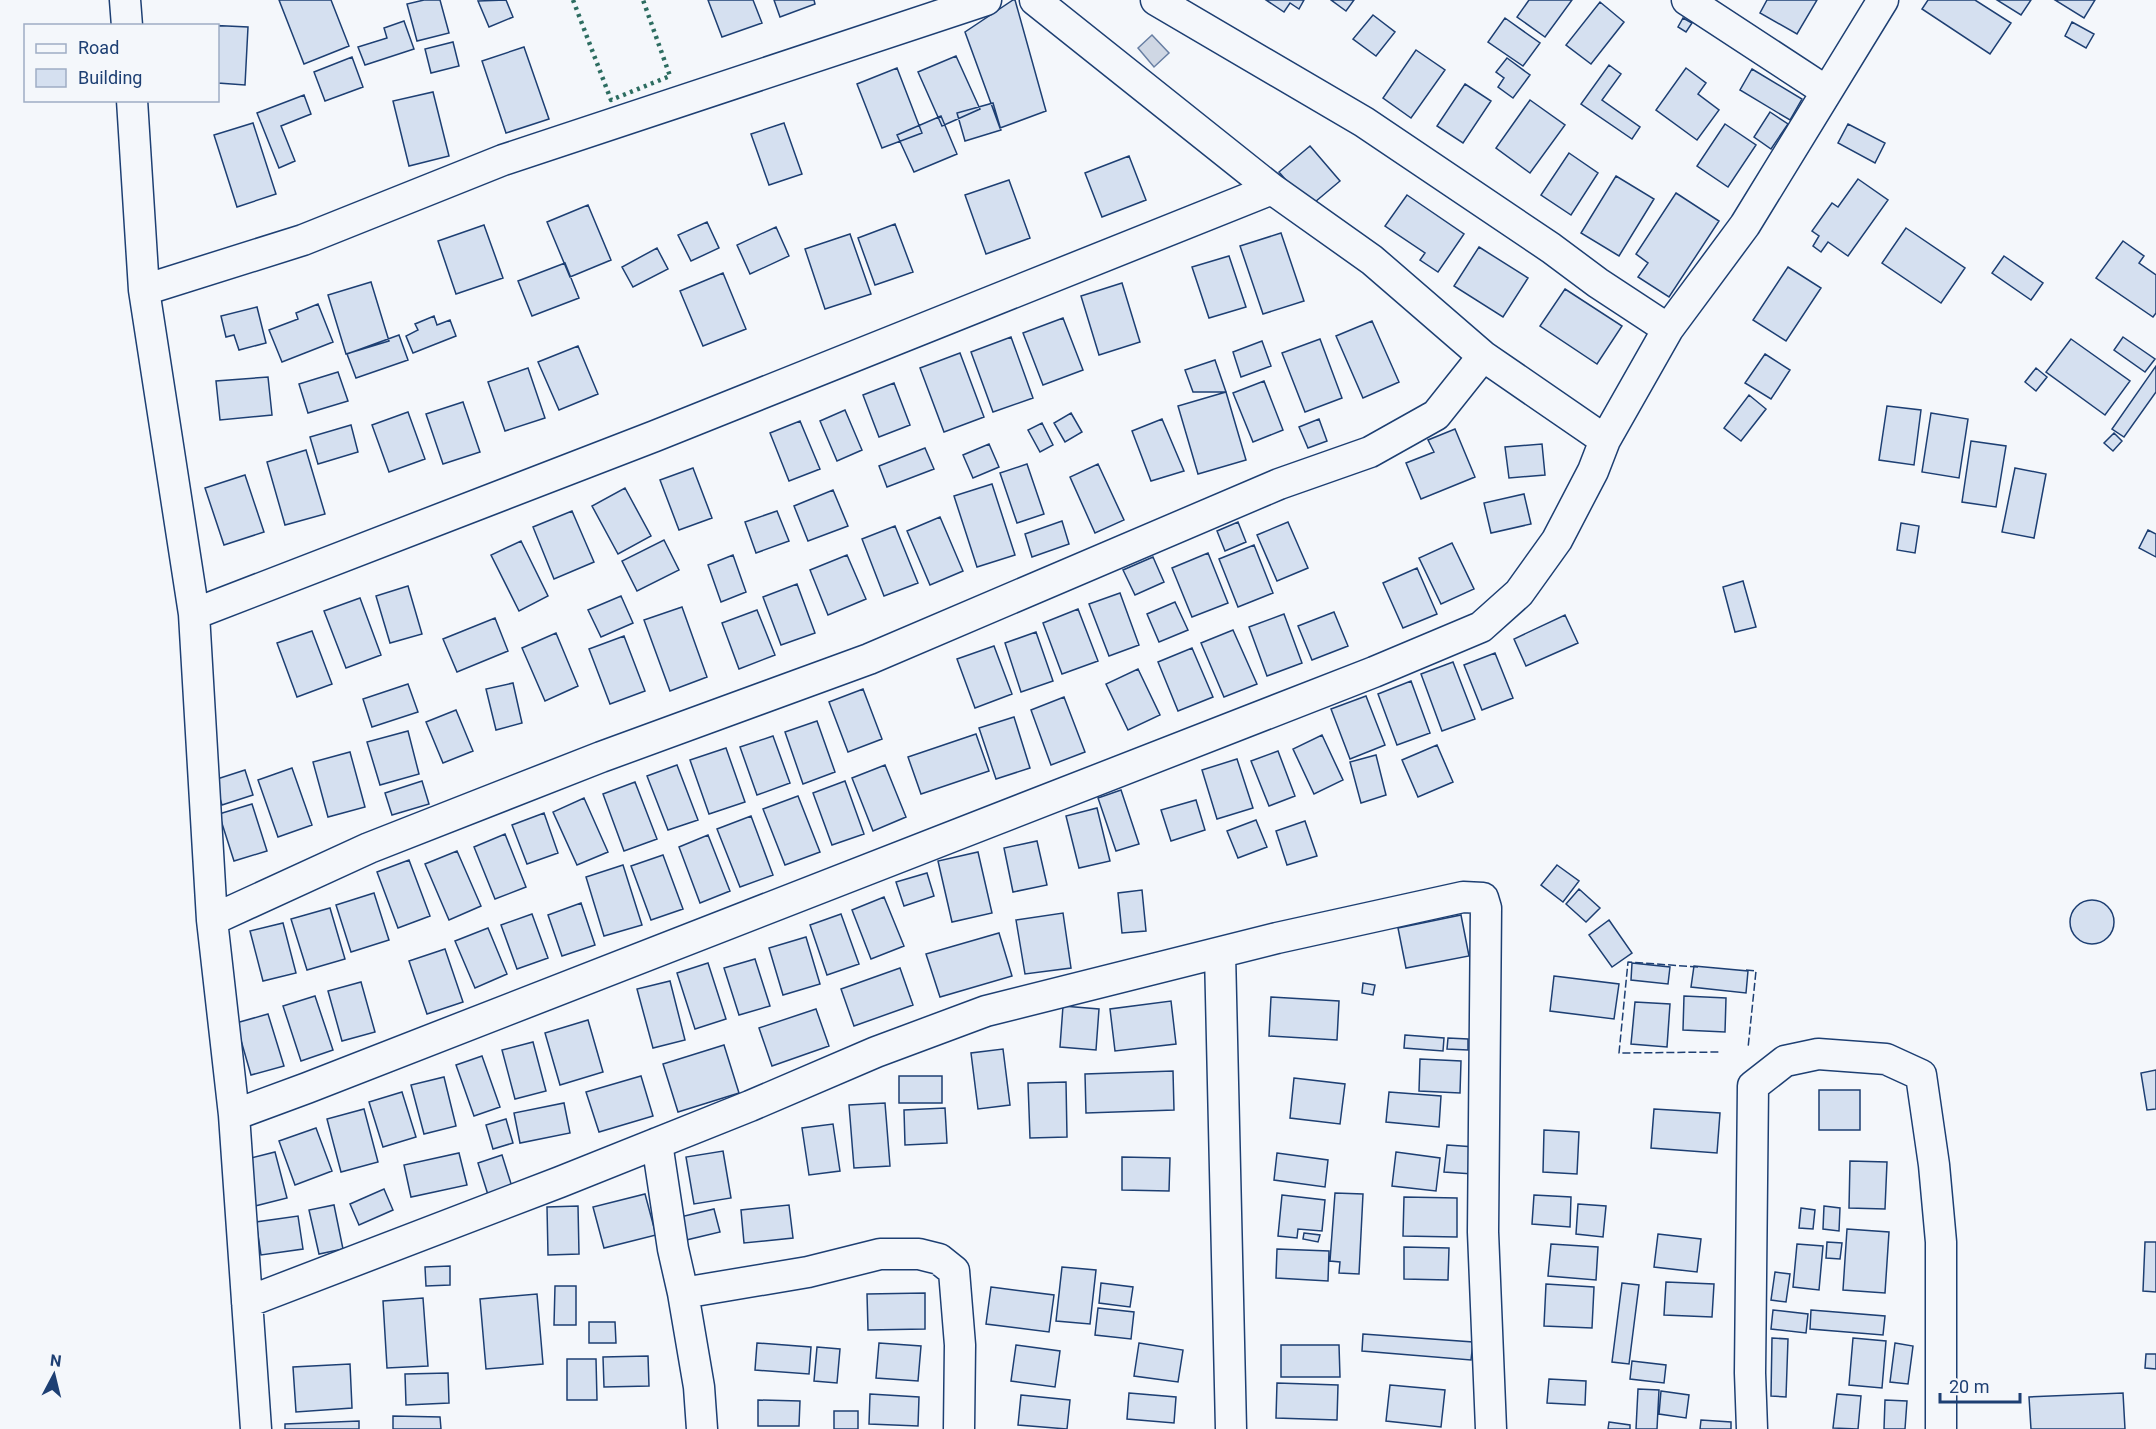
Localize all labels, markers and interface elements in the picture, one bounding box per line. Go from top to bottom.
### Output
legend [24,24,219,102]
text: Road [78,37,119,58]
text: Building [78,67,142,88]
north arrow [24,1345,84,1405]
text: N [49,1350,63,1371]
scale bar [1940,1366,2020,1404]
text: 20 m [1949,1376,1989,1397]

